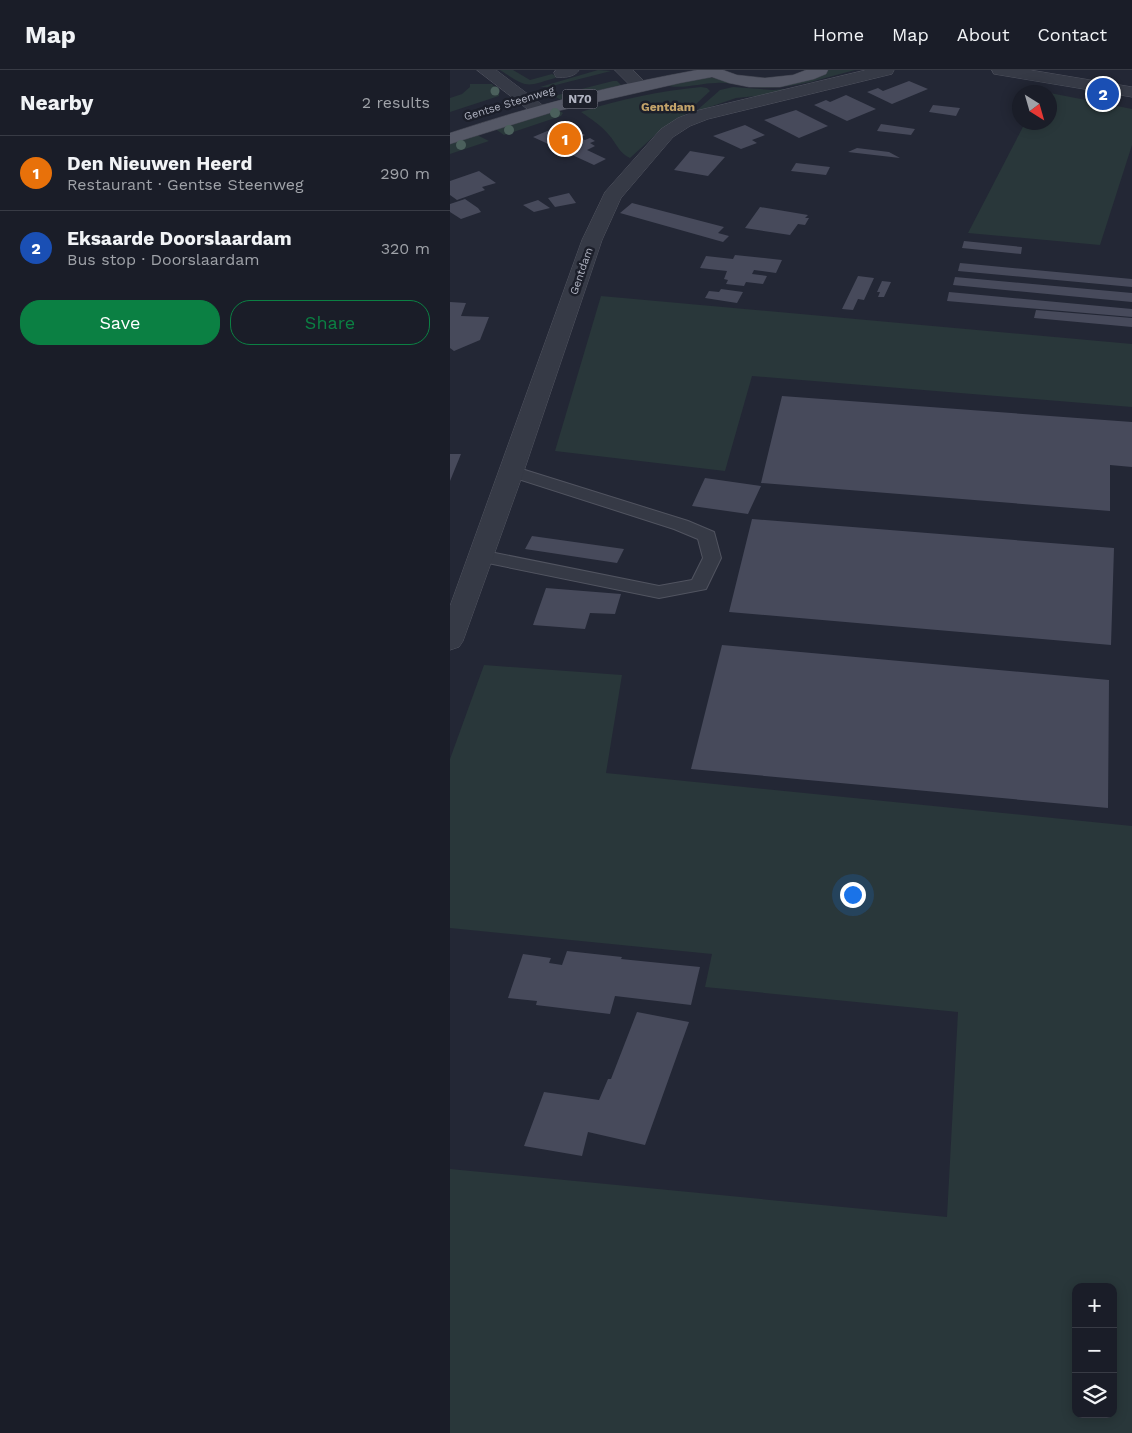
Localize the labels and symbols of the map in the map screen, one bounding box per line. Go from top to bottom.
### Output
pin: 2 [1087,75,1119,113]
street label: Gentse Steenweg [462,84,556,123]
north arrow [1012,85,1057,130]
road number: N70 [562,90,598,108]
district label: Gentdam [641,100,695,114]
pin: 1 [549,120,581,158]
street label: Gentdam [567,246,596,297]
your location [840,882,866,908]

